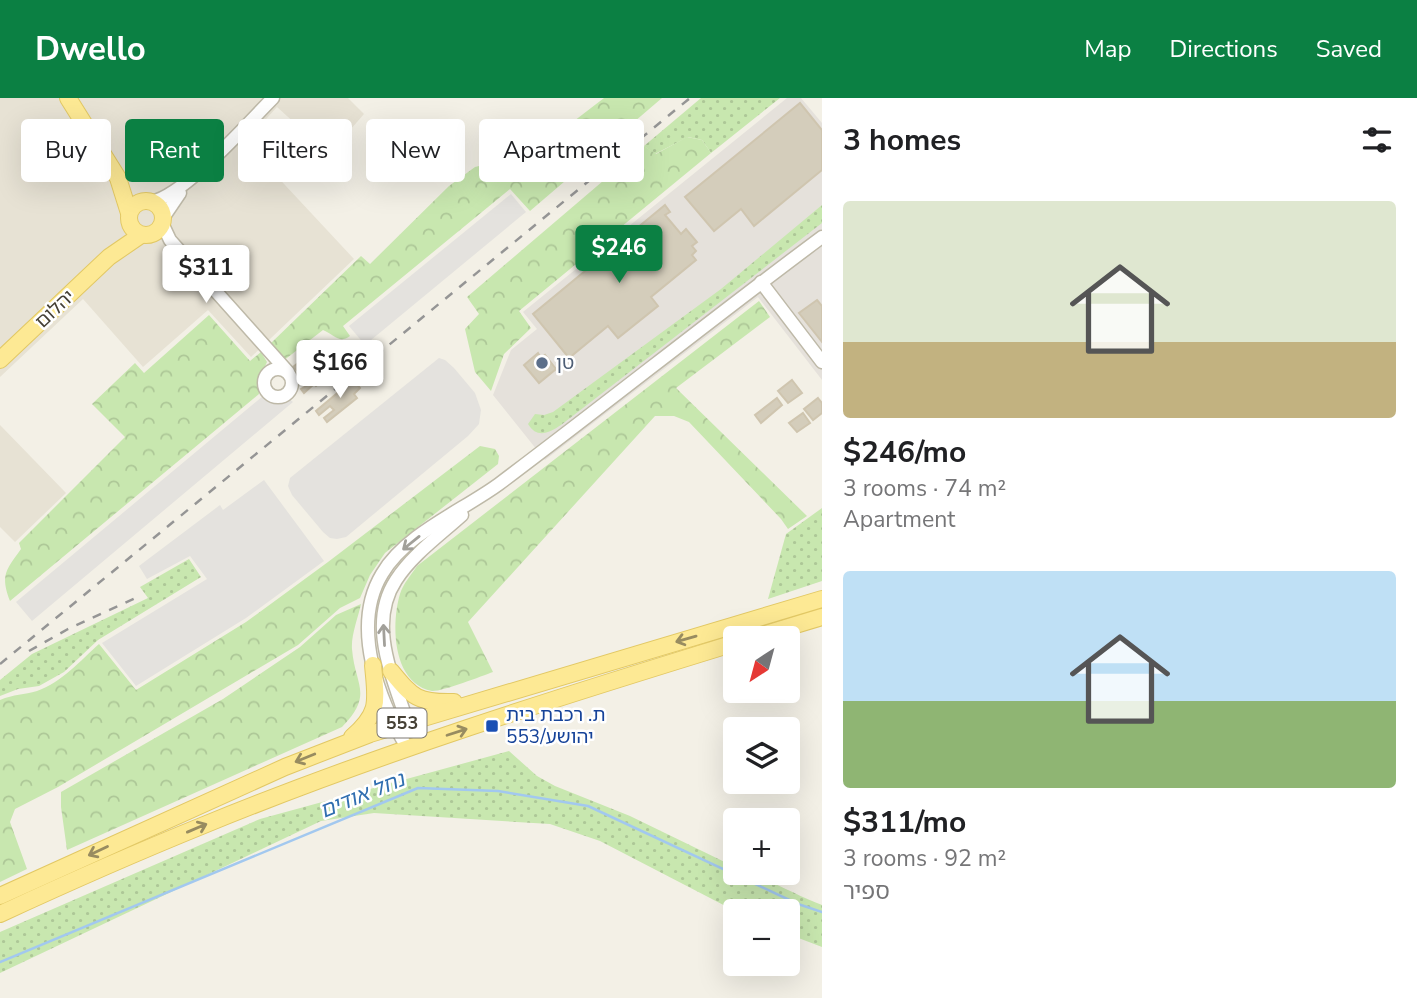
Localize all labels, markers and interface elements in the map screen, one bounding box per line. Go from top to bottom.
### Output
text: Dwello [35,27,146,72]
text: Map [1084,33,1131,65]
text: Directions [1169,33,1278,65]
text: Saved [1316,33,1382,65]
chip: Buy [21,119,111,182]
chip: Rent [125,119,224,182]
chip: Filters [238,119,352,182]
chip: New [366,119,465,182]
chip: Apartment [479,119,644,182]
text: 3 homes [843,120,961,161]
icon: filters [1358,121,1396,159]
pin: $246 [578,226,660,285]
text: $246 [591,232,647,263]
pin: $311 [165,246,247,305]
icon: home [1057,246,1183,372]
text: $311 [178,252,234,283]
street label: יהלום [29,284,81,334]
pin: $166 [299,341,381,400]
text: $166 [312,347,368,378]
place label: טן [556,350,574,376]
marker: טן [534,355,550,371]
text: $246/mo [843,432,966,473]
text: 3 rooms · 74 m² [843,473,1006,504]
text: Apartment [843,504,955,535]
one-way arrow [403,536,421,551]
icon: home [1057,616,1183,742]
one-way arrow [377,624,390,647]
north arrow [723,626,800,704]
map controls [723,626,800,976]
one-way arrow [675,634,697,647]
place label: ת. רכבת בית יהושע/553 [506,702,605,750]
road number: 553 [378,708,426,738]
button: layers [723,717,800,794]
marker: ת. רכבת בית יהושע/553 [484,718,500,734]
one-way arrow [445,725,467,738]
one-way arrow [295,753,317,766]
water label: נחל אודים [315,765,410,825]
text: $311/mo [843,802,966,843]
button: + [723,808,800,885]
one-way arrow [186,821,207,834]
text: 3 rooms · 92 m² [843,843,1006,874]
one-way arrow [88,845,109,858]
text: ספיר [843,876,890,907]
button: − [723,899,800,976]

